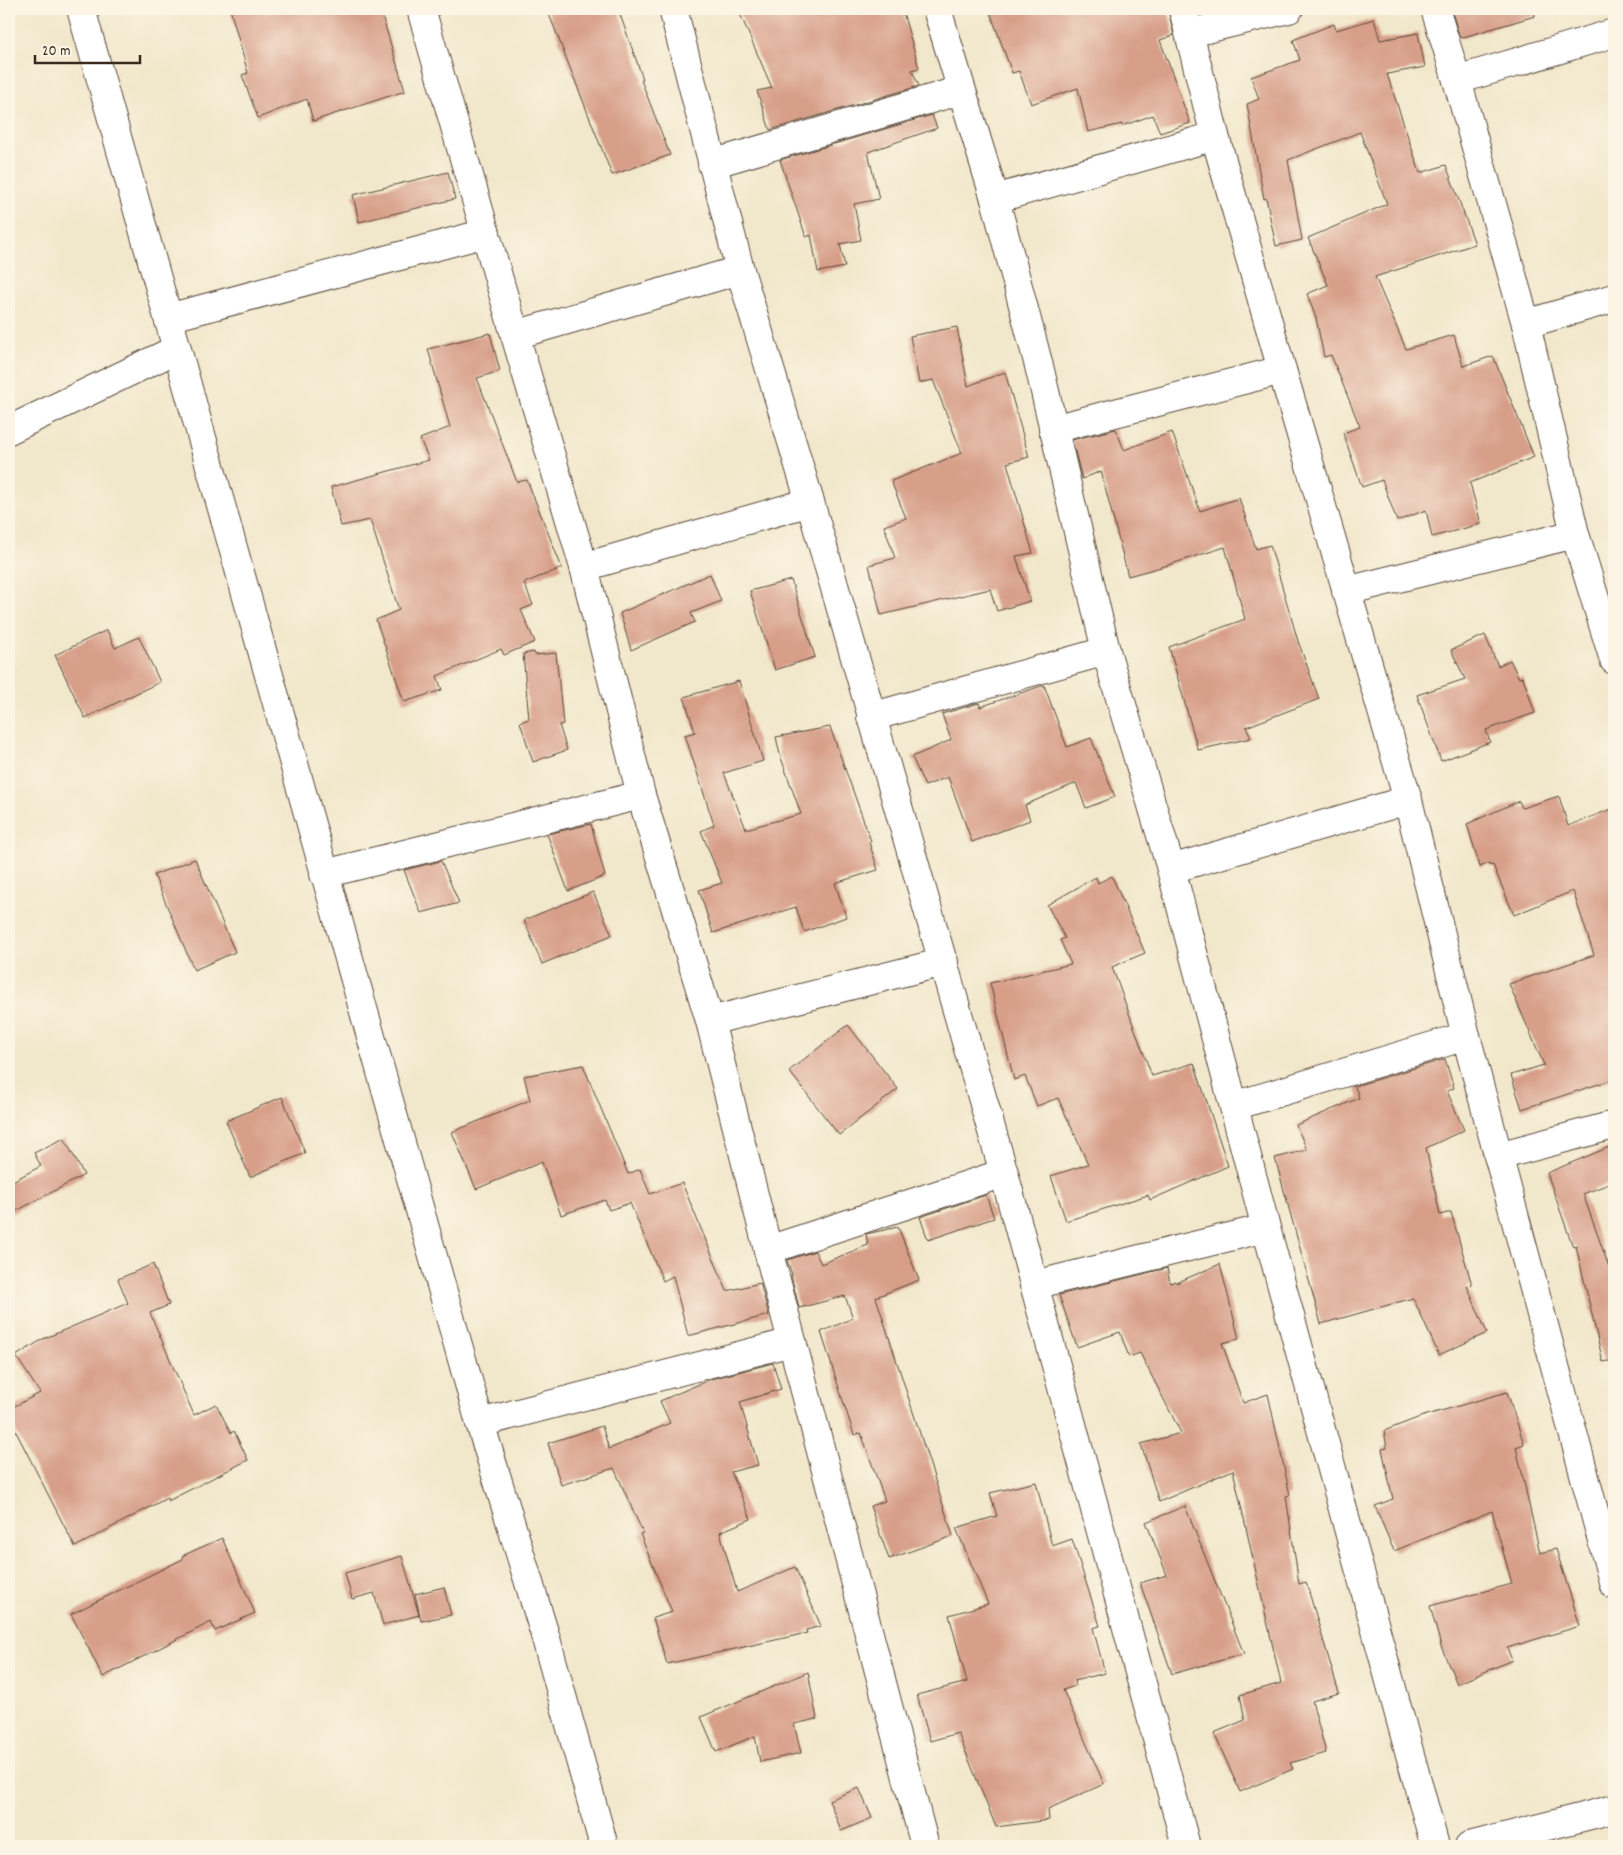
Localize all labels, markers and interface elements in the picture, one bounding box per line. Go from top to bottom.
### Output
scale bar [35,32,140,64]
text: 20 m [42,41,70,63]

